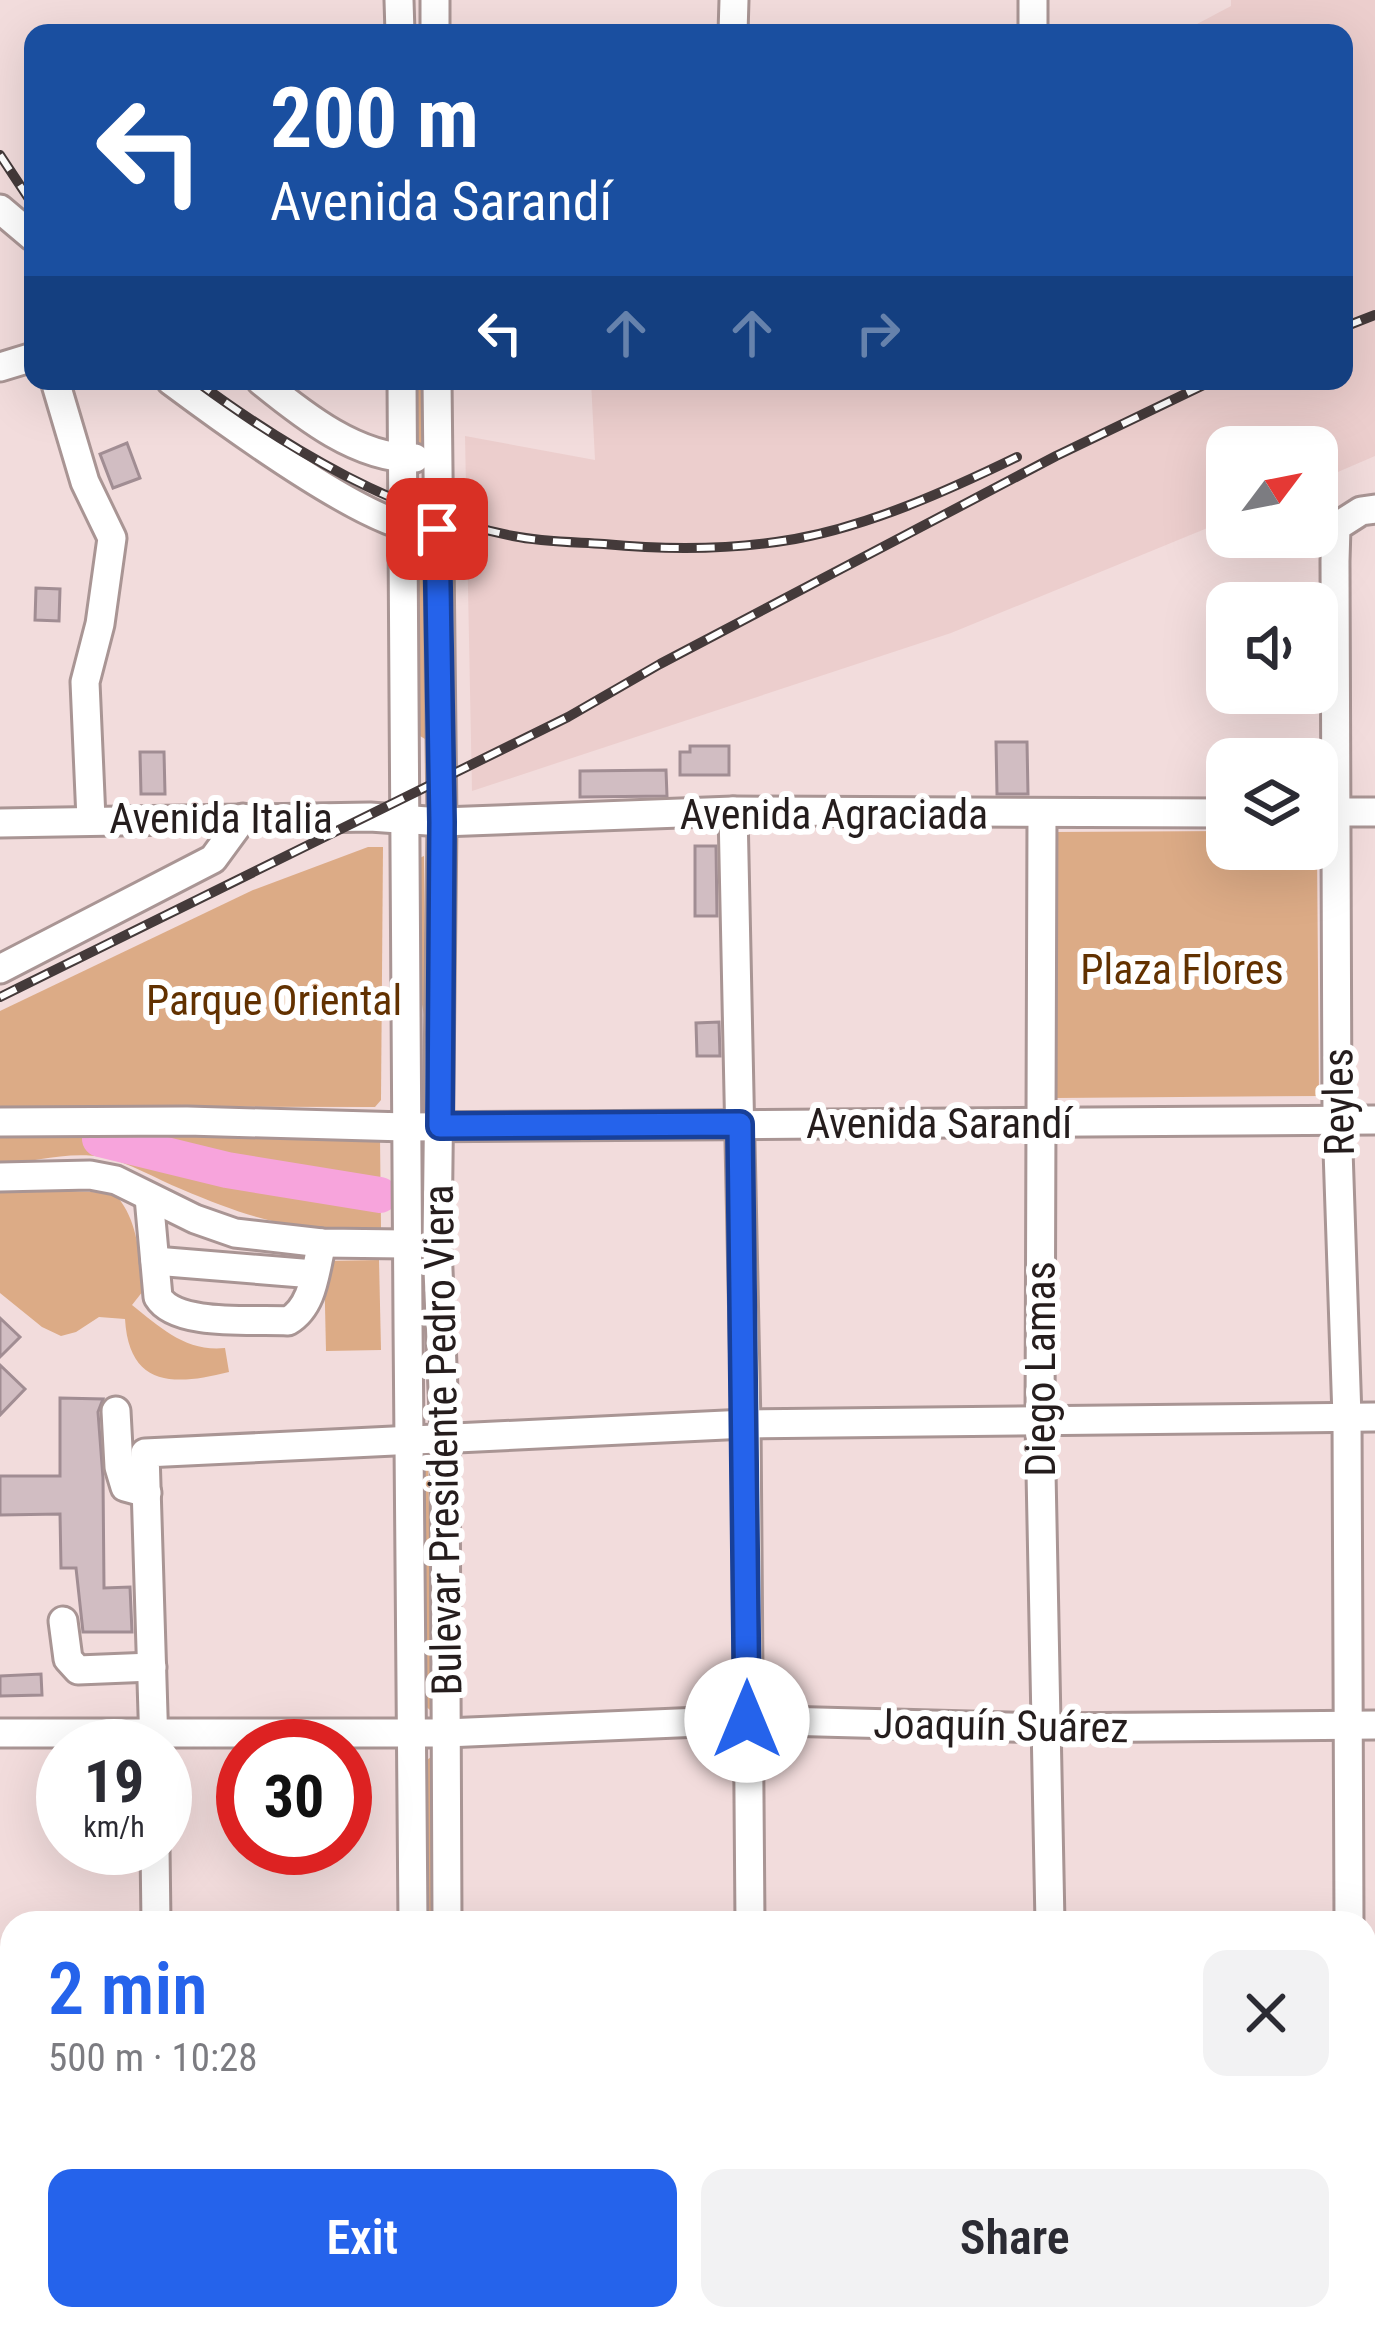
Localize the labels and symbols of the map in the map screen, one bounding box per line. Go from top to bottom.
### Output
north arrow [1206,426,1338,558]
pin [386,478,488,580]
street label: Avenida Agraciada [680,790,988,839]
street label: Avenida Italia [109,794,333,843]
park label: Plaza Flores [1080,945,1284,994]
park label: Parque Oriental [146,976,402,1025]
street label: Reyles [1313,1048,1364,1156]
street label: Avenida Sarandí [806,1099,1074,1148]
street label: Bulevar Presidente Pedro Viera [414,1184,471,1696]
street label: Diego Lamas [1016,1261,1065,1477]
position arrow [684,1657,810,1783]
street label: Joaquín Suárez [873,1699,1129,1752]
speed limit sign: 30 [216,1719,372,1875]

